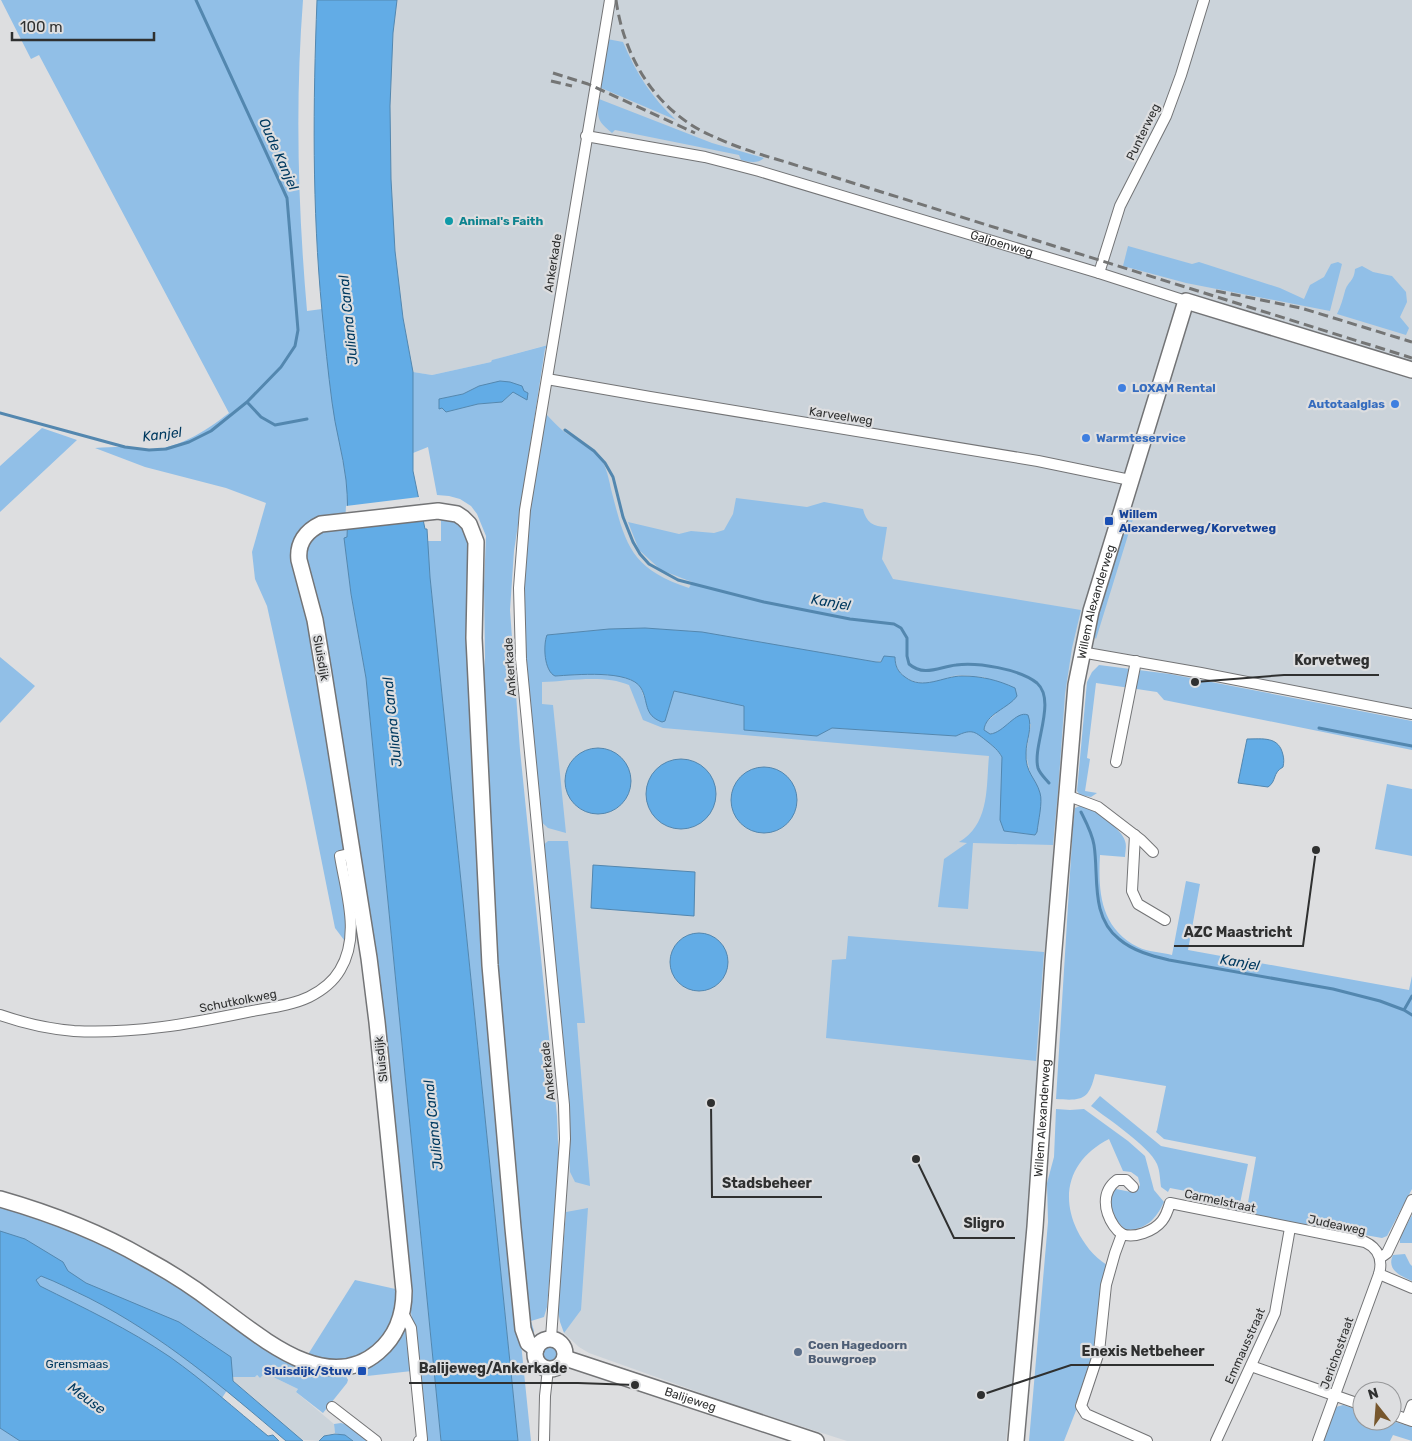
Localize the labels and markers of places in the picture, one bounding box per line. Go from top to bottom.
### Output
place label: Animal's Faith [459,214,543,228]
marker: Animal's Faith [443,215,455,227]
place label: LOXAM Rental [1132,381,1216,395]
marker: LOXAM Rental [1116,382,1128,394]
place label: Autotaalglas [1308,397,1385,411]
marker: Autotaalglas [1389,398,1401,410]
place label: Warmteservice [1096,431,1186,445]
marker: Warmteservice [1080,432,1092,444]
place label: Willem Alexanderweg/Korvetweg [1119,507,1276,535]
marker: Willem Alexanderweg/Korvetweg [1103,515,1115,527]
callout: Korvetweg [1284,646,1379,675]
callout: AZC Maastricht [1174,917,1303,946]
callout: Stadsbeheer [712,1168,822,1197]
callout: Sligro [954,1209,1015,1238]
callout: Enexis Netbeheer [1071,1336,1214,1365]
place label: Coen Hagedoorn Bouwgroep [808,1338,908,1366]
marker: Coen Hagedoorn Bouwgroep [792,1346,804,1358]
callout: Balijeweg/Ankerkade [409,1354,578,1383]
place label: Sluisdijk/Stuw [264,1364,352,1378]
marker: Sluisdijk/Stuw [356,1365,368,1377]

